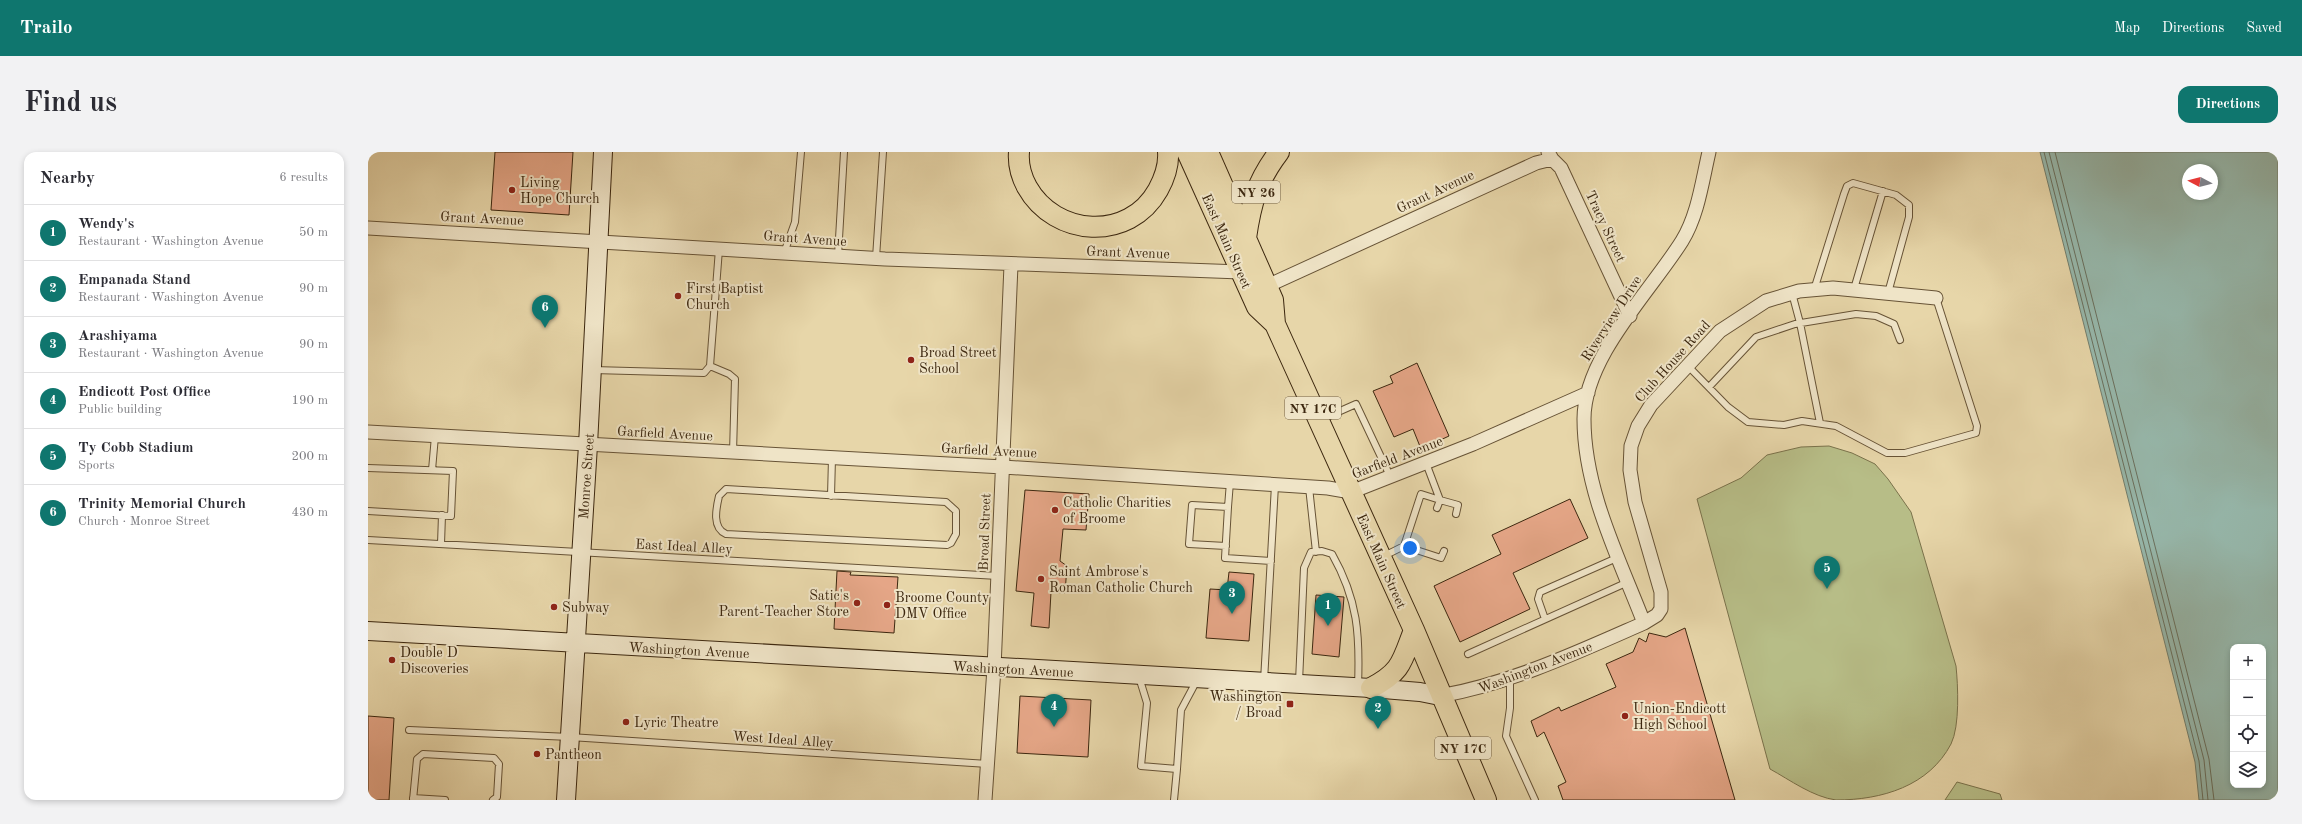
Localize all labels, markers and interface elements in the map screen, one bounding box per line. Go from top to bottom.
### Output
text: Trailo [20,19,73,38]
text: Map [2114,21,2140,35]
text: Directions [2162,21,2224,35]
text: Saved [2246,21,2282,35]
button: Directions [2178,86,2278,123]
text: Find us [24,90,117,118]
north arrow [2182,164,2218,200]
street label: Grant Avenue [1395,168,1476,216]
text: Nearby [40,170,95,187]
text: 6 results [279,171,328,184]
place label: Living Hope Church [520,176,600,206]
road number: NY 26 [1232,181,1280,203]
marker: Living Hope Church [507,185,517,195]
street label: Tracy Street [1582,188,1628,264]
street label: East Main Street [1199,192,1253,291]
street label: Grant Avenue [440,210,524,228]
text: Wendy's [78,217,134,232]
text: 1 [49,226,57,239]
text: 50 m [299,226,328,239]
street label: Grant Avenue [763,229,847,249]
text: Restaurant · Washington Avenue [78,235,264,248]
street label: Grant Avenue [1086,245,1170,261]
text: Empanada Stand [78,273,191,288]
street label: Riverview Drive [1579,273,1645,364]
text: 2 [49,282,57,295]
text: 90 m [299,282,328,295]
place label: First Baptist Church [686,282,763,312]
text: Restaurant · Washington Avenue [78,291,264,304]
marker: First Baptist Church [673,291,683,301]
pin: 6 [532,295,558,328]
street label: Club House Road [1632,318,1713,405]
text: Arashiyama [78,329,157,344]
text: 3 [49,338,57,351]
text: 90 m [299,338,328,351]
place label: Broad Street School [919,346,997,376]
text: Restaurant · Washington Avenue [78,347,264,360]
marker: Broad Street School [906,355,916,365]
text: Endicott Post Office [78,385,211,400]
text: 4 [49,394,57,407]
text: 190 m [291,394,328,407]
road number: NY 17C [1285,397,1341,419]
text: Public building [78,403,162,416]
street label: Garfield Avenue [617,424,713,444]
street label: Monroe Street [577,432,597,520]
street label: Garfield Avenue [1350,434,1445,482]
text: Ty Cobb Stadium [78,441,193,456]
street label: Garfield Avenue [941,441,1037,461]
text: 5 [49,450,57,463]
text: 200 m [291,450,328,463]
text: Sports [78,459,115,472]
street label: Broad Street [977,493,993,571]
place label: Catholic Charities of Broome [1063,496,1171,526]
text: Trinity Memorial Church [78,497,246,512]
marker: Catholic Charities of Broome [1050,505,1060,515]
text: 6 [49,506,57,519]
text: 430 m [291,506,328,519]
street label: East Main Street [1354,512,1408,611]
text: Church · Monroe Street [78,515,210,528]
street label: East Ideal Alley [635,537,734,557]
your location [1400,538,1420,558]
pin: 5 [1814,556,1840,589]
place label: Saint Ambrose's Roman Catholic Church [1049,565,1193,595]
marker: Saint Ambrose's Roman Catholic Church [1036,574,1046,584]
pin: 3 [1219,581,1245,614]
place label: Satic's Parent-Teacher Store [718,589,849,619]
place label: Broome County DMV Office [895,591,990,621]
pin: 1 [1315,593,1341,626]
marker: Satic's Parent-Teacher Store [852,598,862,608]
marker: Broome County DMV Office [882,600,892,610]
place label: Subway [562,601,610,615]
marker: Subway [549,602,559,612]
street label: Washington Avenue [1476,640,1594,696]
street label: Washington Avenue [628,641,750,661]
map controls [2230,644,2266,788]
button: + [2230,644,2266,680]
place label: Double D Discoveries [400,646,468,676]
marker: Double D Discoveries [387,655,397,665]
street label: Washington Avenue [952,660,1074,680]
button: − [2230,680,2266,716]
place label: Washington / Broad [1209,690,1282,720]
pin: 4 [1041,694,1067,727]
pin: 2 [1365,696,1391,729]
marker: Washington / Broad [1285,699,1295,709]
place label: Union-Endicott High School [1633,702,1726,732]
marker: Union-Endicott High School [1620,711,1630,721]
place label: Lyric Theatre [634,716,718,730]
button: locate [2230,716,2266,752]
marker: Lyric Theatre [621,717,631,727]
street label: West Ideal Alley [732,729,834,751]
road number: NY 17C [1435,737,1491,759]
place label: Pantheon [545,748,602,762]
marker: Pantheon [532,749,542,759]
button: layers [2230,752,2266,788]

